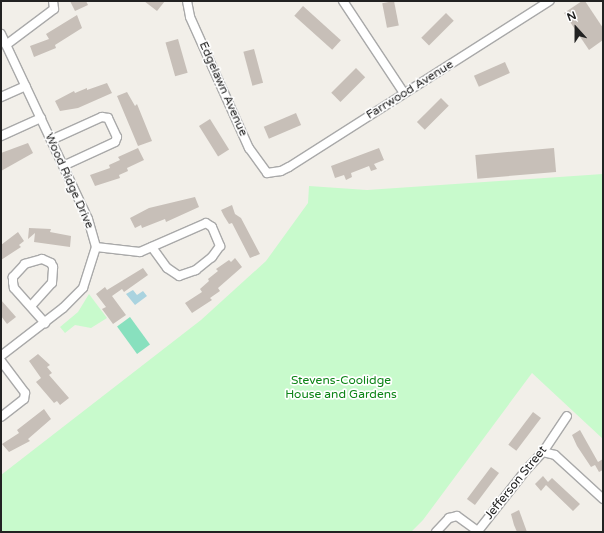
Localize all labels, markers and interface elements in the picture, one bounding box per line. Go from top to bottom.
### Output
north arrow [556,8,596,48]
text: N [565,9,578,24]
street label: Edgelawn Avenue [196,40,250,138]
street label: Farrwood Avenue [364,57,456,123]
street label: Wood Ridge Drive [41,131,97,231]
park label: Stevens-Coolidge House and Gardens [285,374,397,402]
street label: Jefferson Street [482,443,550,523]

